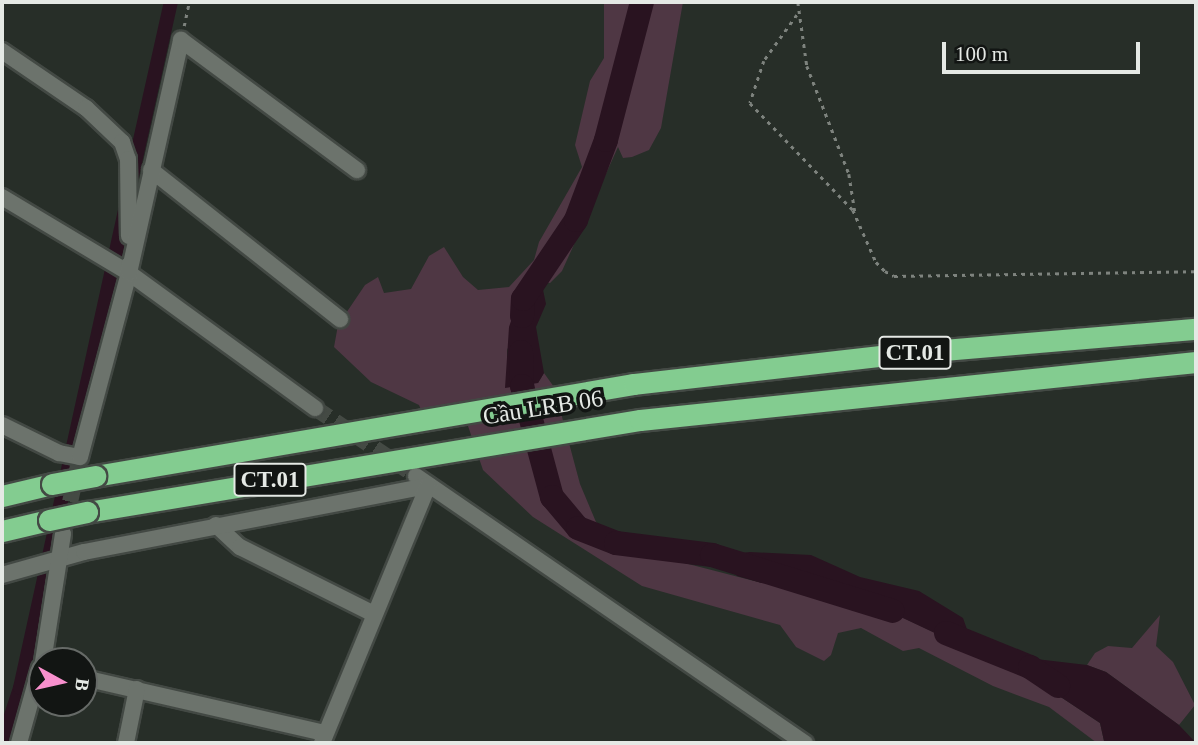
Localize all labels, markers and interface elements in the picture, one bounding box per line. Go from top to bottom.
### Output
scale bar [946,28,1144,72]
text: 100 m [955,42,1008,66]
road number: CT.01 [878,334,952,372]
street label: Cầu LRB 06 [481,384,605,432]
road number: CT.01 [233,460,307,500]
north arrow [28,647,98,717]
text: B [71,677,94,692]

